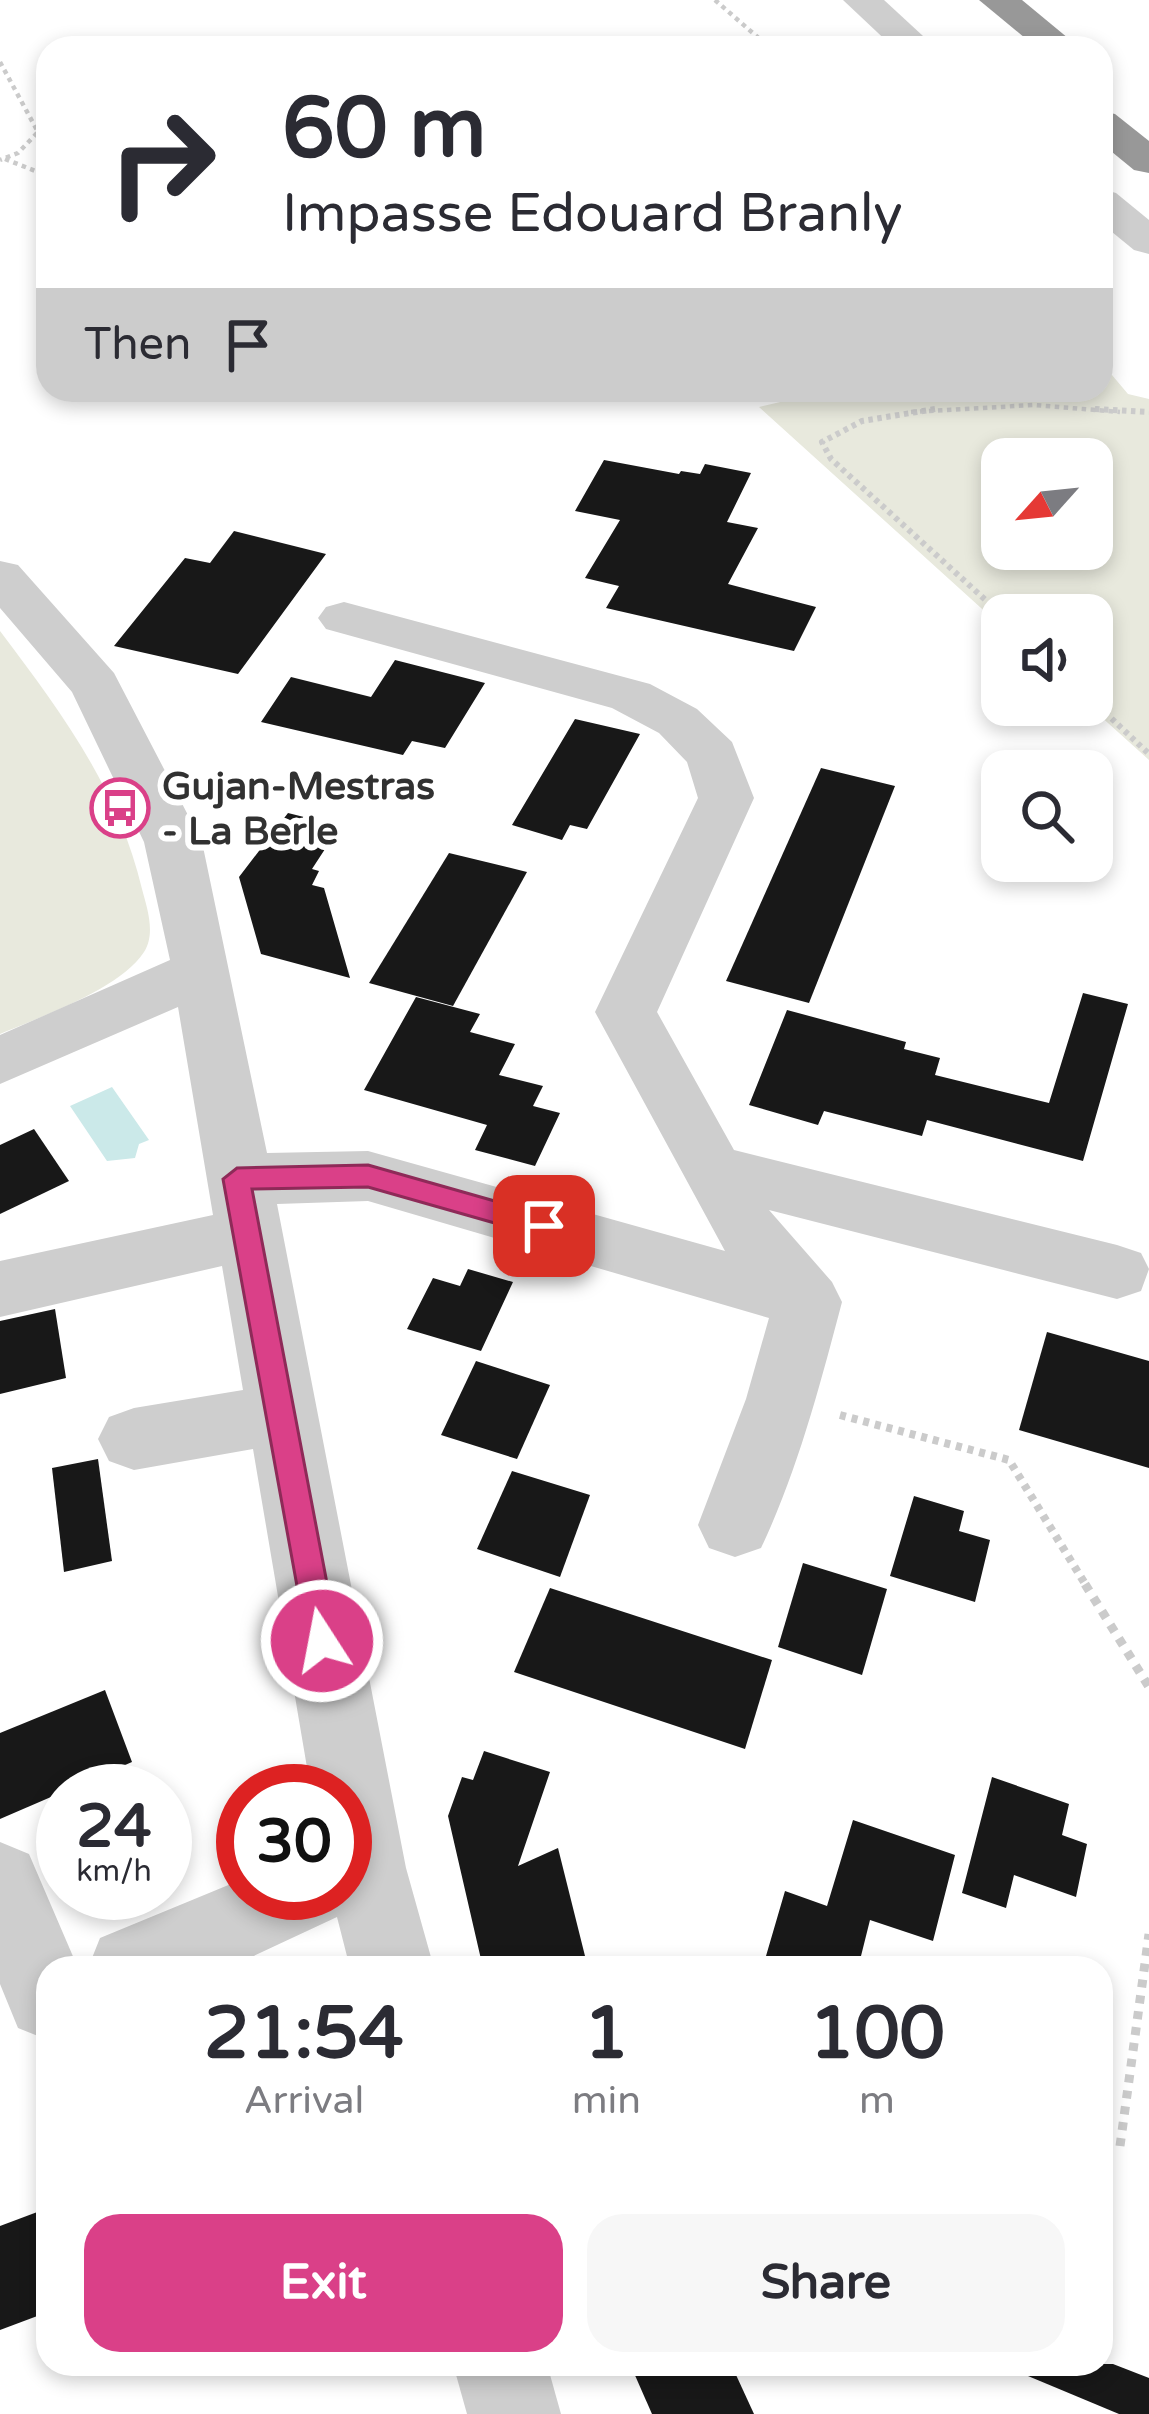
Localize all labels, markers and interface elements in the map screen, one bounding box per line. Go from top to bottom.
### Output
text: 60 m [282,79,486,180]
icon: right [84,84,240,240]
text: Impasse Edouard Branly [282,181,903,246]
icon: arrive [215,312,281,378]
text: Then [84,318,191,372]
north arrow [981,438,1113,570]
map controls [981,438,1113,882]
button: sound [981,594,1113,726]
button: search [981,750,1113,882]
place label: Gujan-Mestras - La Berle [162,763,435,855]
bus stop icon: Gujan-Mestras - La Berle [89,777,151,839]
pin [493,1175,595,1277]
icon: arrive [511,1193,577,1259]
position arrow [259,1578,385,1704]
speed limit sign: 30 [216,1764,372,1920]
text: 24 [76,1791,152,1863]
text: km/h [76,1853,152,1890]
text: 21:54 [204,1991,404,2078]
text: 1 [584,1991,629,2078]
text: 100 [809,1991,945,2078]
text: Arrival [244,2077,364,2124]
text: min [572,2077,641,2124]
text: m [859,2077,895,2124]
button: Exit [84,2214,563,2352]
button: Share [587,2214,1065,2352]

